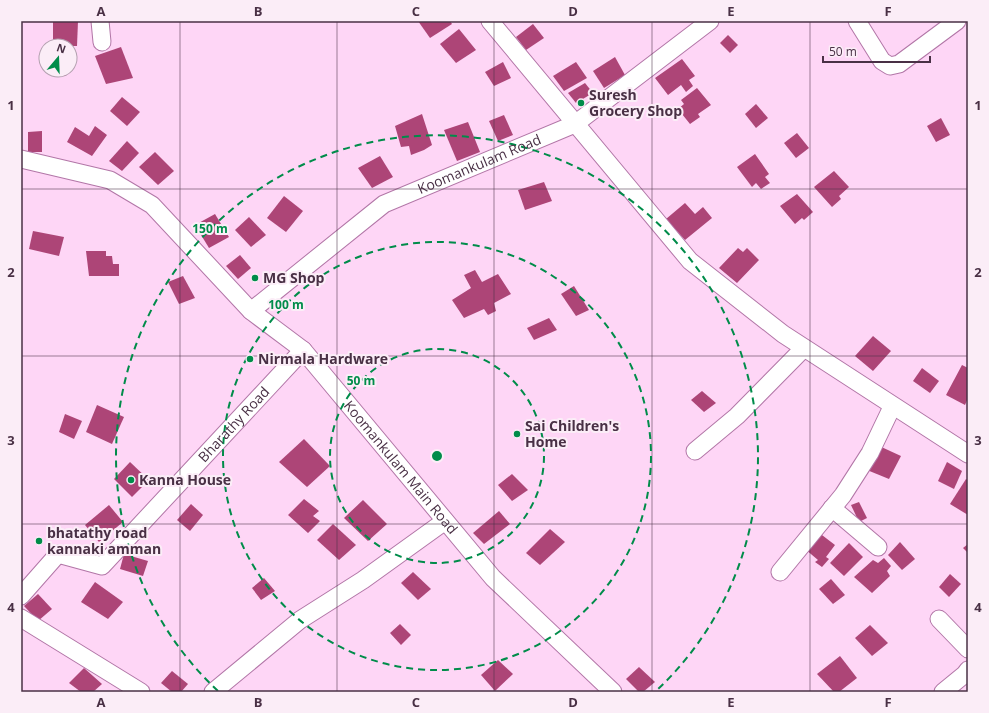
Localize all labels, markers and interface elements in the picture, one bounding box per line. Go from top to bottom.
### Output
text: A [97,2,106,20]
text: B [254,2,263,20]
text: C [412,2,420,20]
text: D [568,2,578,20]
text: E [727,2,735,20]
text: F [884,2,892,20]
north arrow [38,38,78,78]
scale bar [823,38,930,64]
text: N [55,40,68,57]
text: 50 m [829,43,857,60]
place label: Suresh Grocery Shop [589,85,682,120]
text: 1 [7,96,15,114]
text: 1 [974,96,982,114]
marker: Suresh Grocery Shop [576,98,586,108]
street label: Koomankulam Road [415,129,544,198]
text: 150 m [192,220,228,237]
text: 2 [7,263,15,281]
text: 2 [974,263,982,281]
place label: MG Shop [263,268,325,287]
marker: MG Shop [250,273,260,283]
text: 100 m [268,296,304,313]
place label: Nirmala Hardware [258,349,388,368]
marker: Nirmala Hardware [245,354,255,364]
text: 50 m [347,372,375,389]
street label: Bharathy Road [194,382,273,466]
street label: Koomankulam Main Road [340,396,462,538]
place label: Sai Children's Home [525,416,619,451]
marker: Sai Children's Home [512,429,522,439]
text: 3 [7,431,15,449]
text: 3 [974,431,982,449]
centre of rings [430,449,444,463]
place label: Kanna House [139,470,231,489]
marker: Kanna House [126,475,136,485]
place label: bhatathy road kannaki amman [47,523,161,558]
marker: bhatathy road kannaki amman [34,536,44,546]
text: 4 [7,598,15,616]
text: 4 [974,598,982,616]
text: A [97,693,106,711]
text: B [254,693,263,711]
text: C [412,693,420,711]
text: D [568,693,578,711]
text: E [727,693,735,711]
text: F [884,693,892,711]

